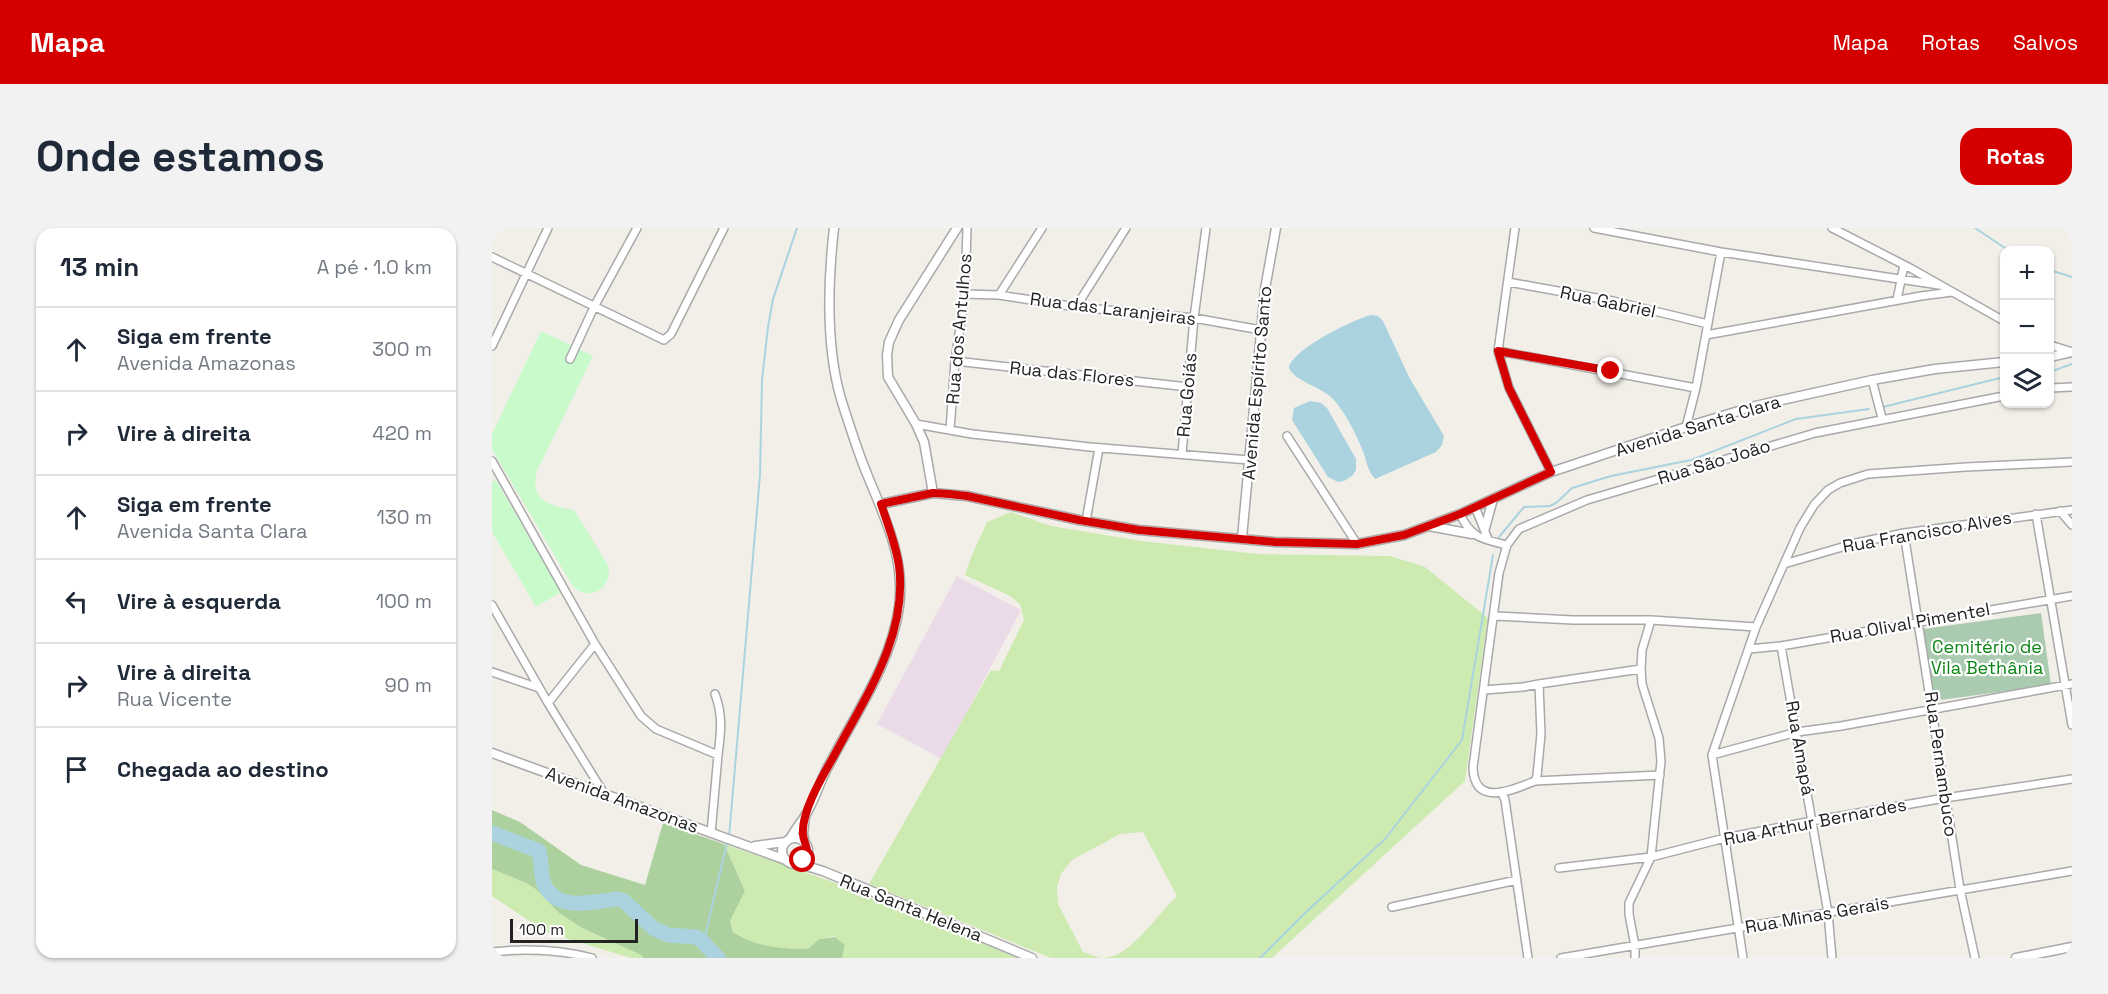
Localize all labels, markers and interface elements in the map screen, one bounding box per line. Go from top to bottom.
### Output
text: Mapa [30,24,105,60]
text: Mapa [1833,29,1888,56]
text: Rotas [1921,29,1980,56]
text: Salvos [2013,29,2078,56]
button: Rotas [1960,128,2072,185]
text: Onde estamos [36,130,325,183]
map controls [2000,246,2054,408]
button: + [2000,246,2054,300]
text: 13 min [60,250,139,284]
street label: Rua dos Antulhos [940,253,977,405]
text: A pé · 1.0 km [317,254,432,280]
street label: Rua Gabriel [1558,280,1658,323]
street label: Avenida Espírito Santo [1237,285,1276,481]
street label: Rua das Laranjeiras [1029,287,1197,330]
button: − [2000,300,2054,354]
text: Siga em frente [117,322,272,350]
icon: ahead [60,333,93,366]
text: 300 m [372,336,432,362]
text: Avenida Amazonas [117,350,296,376]
street label: Rua Goiás [1171,352,1202,438]
button: layers [2000,354,2054,408]
street label: Rua das Flores [1009,356,1136,391]
route end [1597,357,1623,383]
street label: Avenida Santa Clara [1612,389,1783,462]
icon: right [60,417,93,450]
text: Vire à direita [117,419,251,447]
text: 420 m [372,420,432,446]
street label: Rua São João [1655,433,1773,490]
text: Siga em frente [117,490,272,518]
icon: ahead [60,501,93,534]
text: 130 m [376,504,432,530]
street label: Rua Francisco Alves [1841,505,2013,558]
text: Avenida Santa Clara [117,518,308,544]
icon: left [60,585,93,618]
text: Vire à esquerda [117,587,281,615]
text: 100 m [376,588,432,614]
street label: Rua Olival Pimentel [1828,597,1992,648]
park label: Cemitério de Vila Bethânia [1931,635,2043,679]
text: Vire à direita [117,658,251,686]
icon: right [60,669,93,702]
text: 90 m [385,672,432,698]
text: Rua Vicente [117,686,232,712]
street label: Rua Pernambuco [1920,690,1963,838]
street label: Rua Amapá [1781,699,1820,797]
icon: arrive [60,753,93,786]
text: Chegada ao destino [117,755,329,783]
street label: Avenida Amazonas [543,761,702,838]
street label: Rua Arthur Bernardes [1722,792,1908,851]
route start [789,846,815,872]
street label: Rua Santa Helena [837,868,986,947]
street label: Rua Minas Gerais [1743,891,1891,939]
scale bar [510,916,638,944]
text: 100 m [519,919,564,940]

